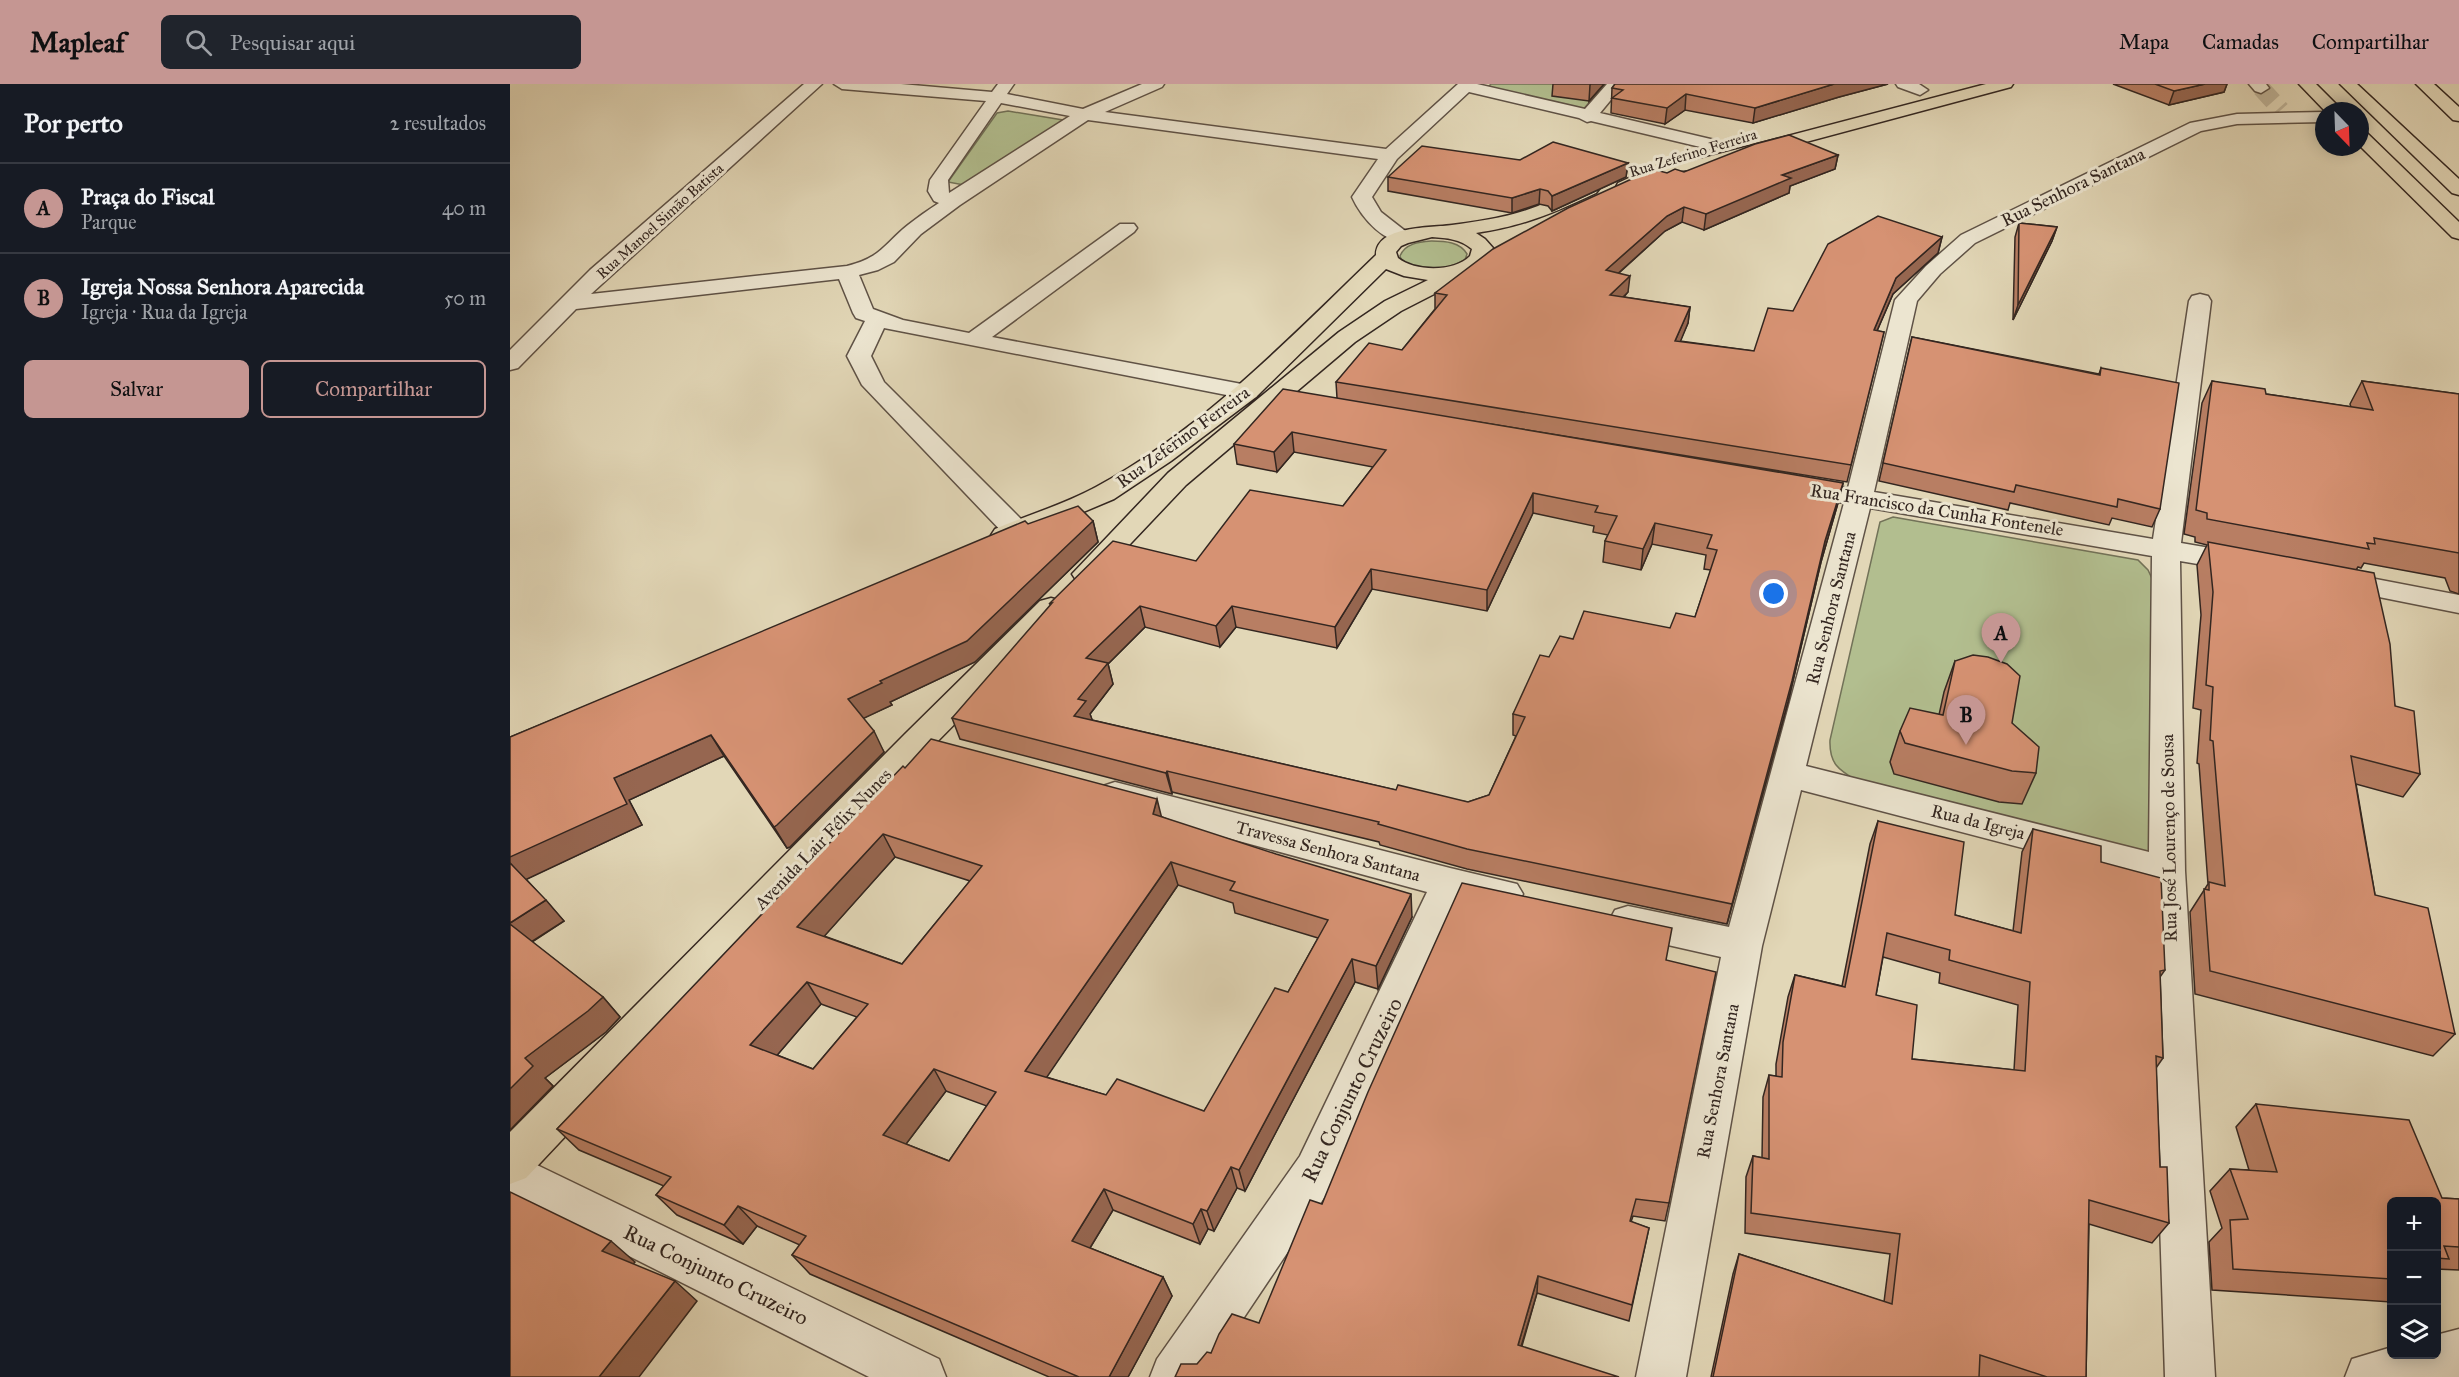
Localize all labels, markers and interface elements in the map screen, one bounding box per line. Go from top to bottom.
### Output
search box [161,15,581,69]
text: Mapleaf [30,25,125,60]
icon: search [182,26,215,59]
text: Pesquisar aqui [230,29,355,56]
text: Mapa [2119,29,2169,55]
text: Camadas [2202,29,2279,55]
text: Compartilhar [2312,29,2429,55]
north arrow [2315,102,2369,156]
text: Por perto [24,107,123,139]
text: 2 resultados [390,111,486,135]
street label: Rua Zeferino Ferreira [1627,125,1760,181]
street label: Rua Senhora Santana [1997,142,2149,231]
street label: Rua Manoel Simão Batista [593,159,728,283]
text: Praça do Fiscal [81,183,214,210]
text: A [37,196,50,220]
text: 40 m [442,196,486,220]
text: Parque [81,210,137,234]
text: Igreja Nossa Senhora Aparecida [81,273,364,300]
text: B [37,286,50,310]
text: 50 m [444,286,486,310]
text: Igreja · Rua da Igreja [81,300,248,324]
button: Salvar [24,360,249,418]
button: Compartilhar [261,360,486,418]
street label: Rua Zeferino Ferreira [1112,381,1254,493]
street label: Rua Francisco da Cunha Fontenele [1809,479,2065,541]
street label: Rua Senhora Santana [1801,529,1861,687]
your location [1759,579,1788,608]
pin: A [1982,614,2020,663]
pin: B [1946,696,1986,745]
street label: Rua José Lourenço de Sousa [2156,733,2183,942]
street label: Avenida Lair Félix Nunes [749,764,896,915]
street label: Rua da Igreja [1928,800,2028,845]
street label: Travessa Senhora Santana [1233,816,1423,886]
street label: Rua Conjunto Cruzeiro [1296,993,1408,1187]
street label: Rua Senhora Santana [1692,1001,1744,1160]
map controls [2387,1197,2441,1359]
button: + [2387,1197,2441,1251]
street label: Rua Conjunto Cruzeiro [619,1219,813,1331]
button: − [2387,1251,2441,1305]
button: layers [2387,1305,2441,1359]

